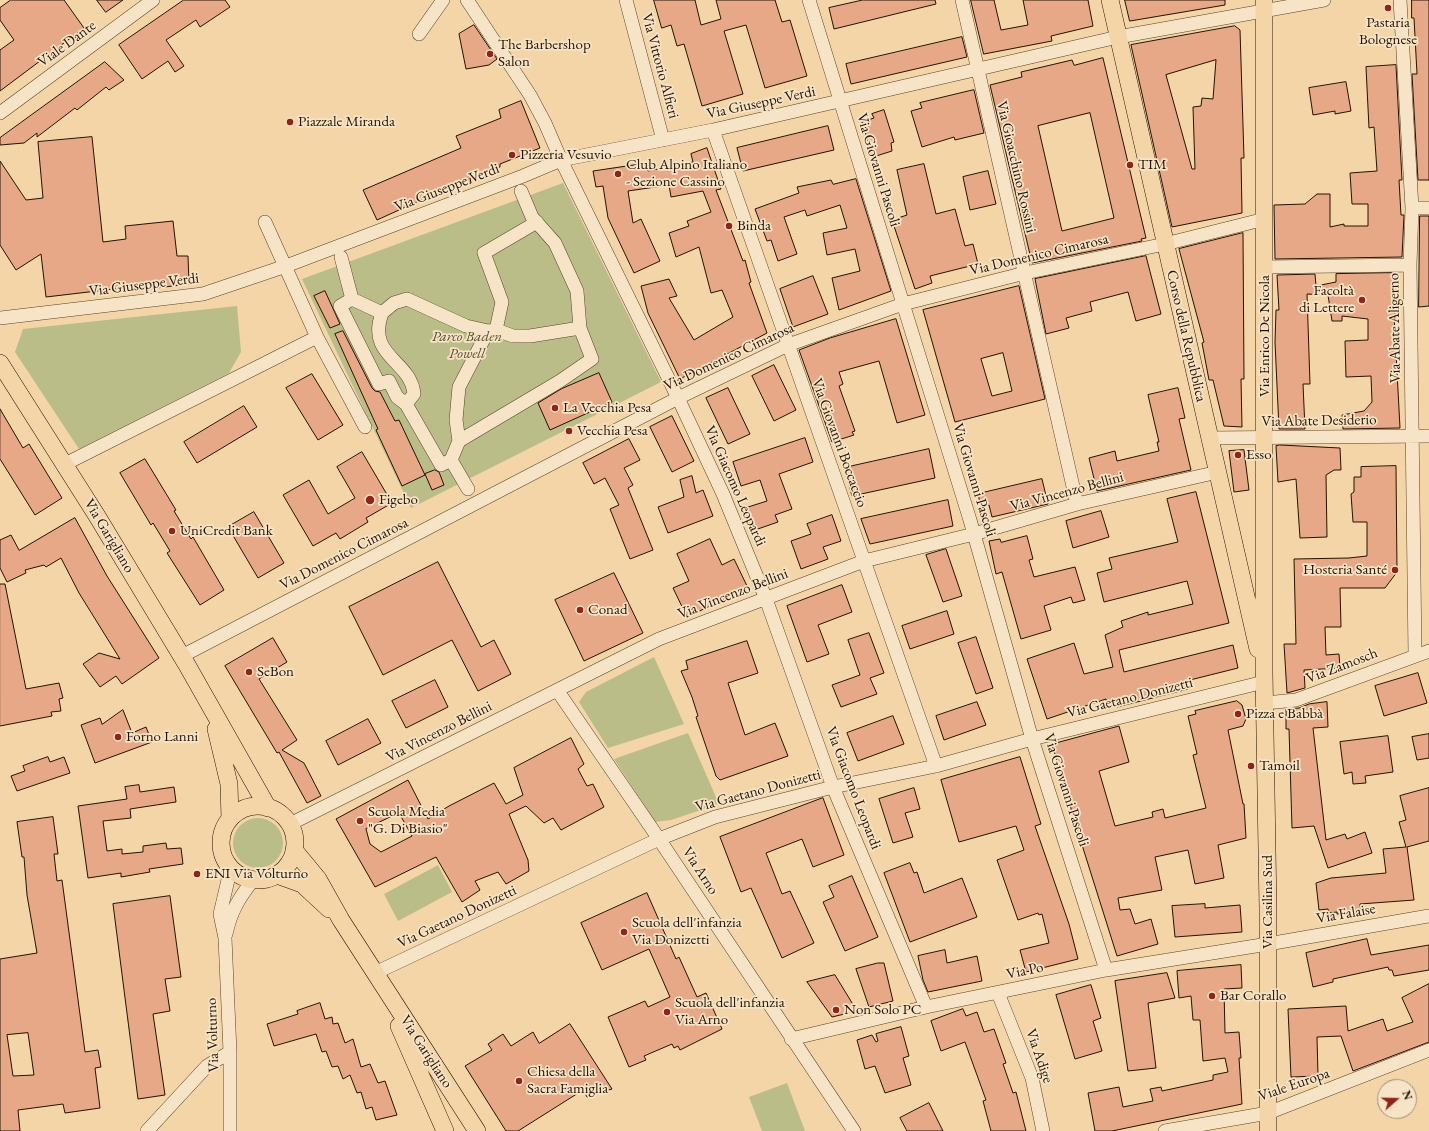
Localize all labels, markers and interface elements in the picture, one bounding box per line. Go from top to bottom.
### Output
marker: Pastaria Bolognese [1383,3,1393,13]
street label: Via Vittorio Alfieri [637,11,683,121]
place label: Pastaria Bolognese [1359,14,1417,49]
street label: Viale Dante [34,17,100,71]
place label: The Barbershop Salon [498,36,591,71]
marker: The Barbershop Salon [485,49,495,59]
street label: Via Giuseppe Verdi [705,83,817,123]
street label: Via Gioacchino Rossini [992,99,1040,235]
street label: Via Giovanni Pascoli [852,111,904,229]
place label: Piazzale Miranda [298,113,395,131]
marker: Piazzale Miranda [285,117,295,127]
place label: Pizzeria Vesuvio [520,146,612,164]
marker: Pizzeria Vesuvio [507,150,517,160]
place label: Club Alpino Italiano - Sezione Cassino [626,156,747,191]
place label: TIM [1138,156,1167,174]
street label: Via Giuseppe Verdi [392,160,502,216]
marker: TIM [1125,160,1135,170]
marker: Club Alpino Italiano - Sezione Cassino [613,169,623,179]
place label: Binda [737,217,771,235]
marker: Binda [724,221,734,231]
street label: Via Domenico Cimarosa [968,230,1110,280]
street label: Corso della Repubblica [1162,268,1210,404]
street label: Via Giuseppe Verdi [88,269,200,301]
street label: Via Abate Aligerno [1385,273,1405,383]
street label: Via Enrico De Nicola [1256,275,1274,397]
place label: Facoltà di Lettere [1299,282,1354,317]
marker: Facoltà di Lettere [1357,295,1367,305]
street label: Via Domenico Cimarosa [661,319,797,395]
park label: Parco Baden Powell [432,328,502,363]
street label: Via Giovanni Boccaccio [807,376,871,510]
place label: La Vecchia Pesa [563,399,652,417]
marker: La Vecchia Pesa [550,403,560,413]
street label: Via Abate Desiderio [1261,411,1377,431]
street label: Via Giovanni Pascoli [948,421,1000,539]
place label: Vecchia Pesa [577,422,648,440]
street label: Via Giacomo Leopardi [700,423,770,549]
marker: Vecchia Pesa [564,426,574,436]
place label: Esso [1246,446,1272,464]
marker: Esso [1233,450,1243,460]
street label: Via Vincenzo Bellini [1008,468,1126,516]
place label: Figebo [379,491,418,509]
marker: Figebo [364,494,376,506]
street label: Via Garigliano [80,496,138,576]
street label: Via Domenico Cimarosa [277,514,411,594]
place label: UniCredit Bank [180,522,273,540]
marker: UniCredit Bank [167,526,177,536]
place label: Hosteria Santé [1303,561,1387,579]
street label: Via Vincenzo Bellini [675,565,791,623]
marker: Hosteria Santé [1390,565,1400,575]
place label: Conad [588,601,628,619]
marker: Conad [575,605,585,615]
street label: Via Zamosch [1304,644,1380,688]
place label: SeBon [257,663,294,681]
marker: SeBon [244,667,254,677]
street label: Via Gaetano Donizetti [1065,674,1195,722]
street label: Via Vincenzo Bellini [383,698,495,766]
place label: Pizza e Babbà [1246,705,1323,723]
marker: Pizza e Babbà [1233,709,1243,719]
street label: Via Giacomo Leopardi [821,724,885,852]
place label: Forno Lanni [126,728,198,746]
street label: Via Giovanni Pascoli [1039,731,1093,849]
marker: Forno Lanni [113,732,123,742]
place label: Tamoil [1259,757,1300,775]
marker: Tamoil [1246,761,1256,771]
street label: Via Gaetano Donizetti [693,766,823,816]
place label: Scuola Media "G. Di Biasio" [368,803,448,838]
marker: Scuola Media "G. Di Biasio" [355,816,365,826]
street label: Via Arno [678,844,722,898]
street label: Via Casilina Sud [1259,855,1277,949]
place label: ENI Via Volturno [205,865,308,883]
marker: ENI Via Volturno [192,869,202,879]
street label: Via Gaetano Donizetti [395,882,519,952]
street label: Via Falaise [1315,900,1377,928]
place label: Scuola dell'infanzia Via Donizetti [632,914,742,949]
marker: Scuola dell'infanzia Via Donizetti [619,927,629,937]
street label: Via Po [1005,958,1045,984]
place label: Bar Corallo [1220,987,1286,1005]
marker: Bar Corallo [1207,991,1217,1001]
place label: Scuola dell'infanzia Via Arno [675,994,785,1029]
street label: Via Volturno [203,997,223,1073]
place label: Non Solo PC [844,1001,921,1019]
marker: Non Solo PC [831,1005,841,1015]
marker: Scuola dell'infanzia Via Arno [662,1007,672,1017]
street label: Via Garigliano [396,1012,456,1092]
street label: Via Adige [1021,1026,1057,1086]
place label: Chiesa della Sacra Famiglia [527,1063,608,1098]
street label: Viale Europa [1256,1064,1332,1106]
marker: Chiesa della Sacra Famiglia [514,1076,524,1086]
north arrow [1377,1079,1417,1119]
text: N [1399,1089,1415,1102]

